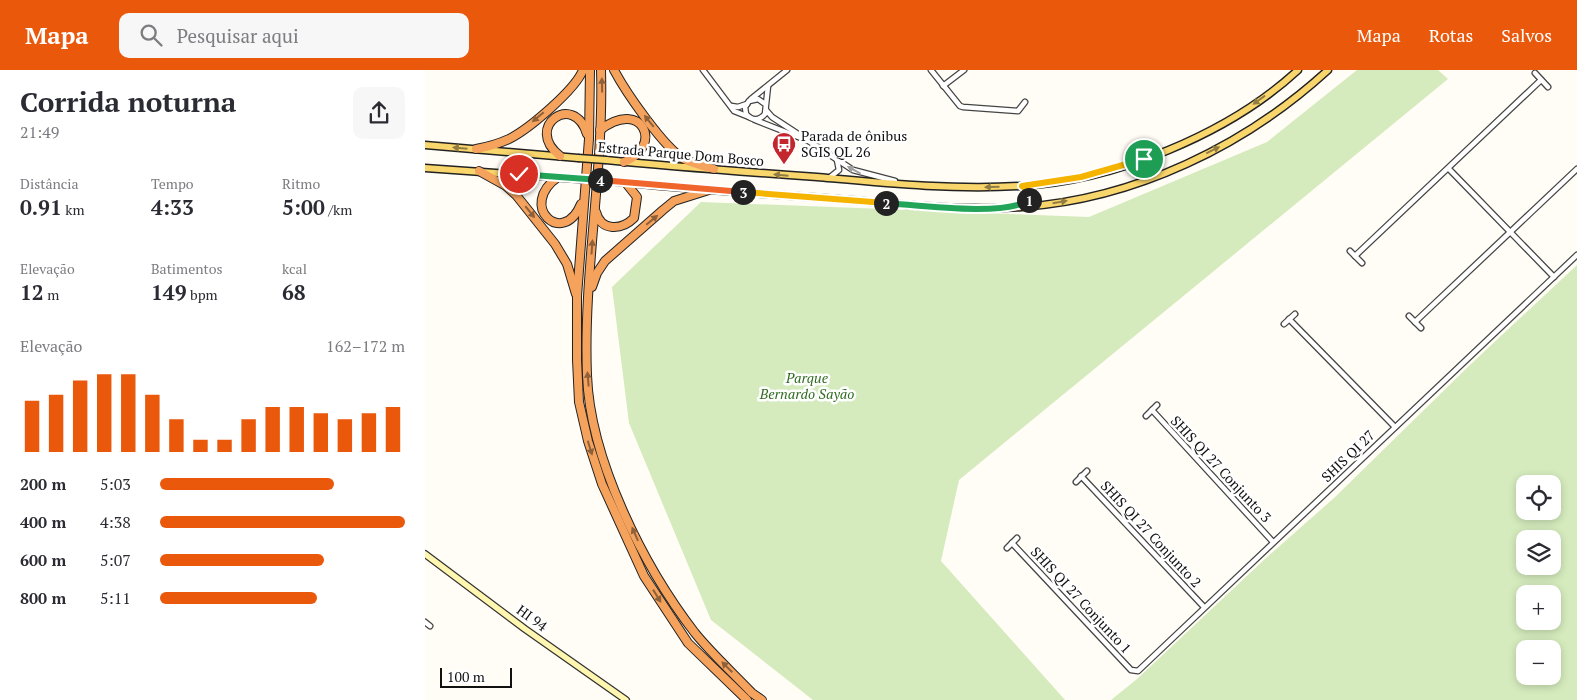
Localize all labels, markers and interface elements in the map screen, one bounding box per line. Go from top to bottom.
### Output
search box [119,13,469,58]
text: Mapa [25,19,89,51]
icon: search [137,21,165,49]
text: Pesquisar aqui [177,23,299,48]
text: Mapa [1357,23,1401,47]
text: Rotas [1429,23,1473,47]
text: Salvos [1501,23,1552,47]
one-way arrow [597,77,605,93]
text: Corrida noturna [20,83,236,120]
button: share [353,87,405,139]
one-way arrow [1252,95,1266,105]
one-way arrow [532,112,545,123]
one-way arrow [644,114,654,127]
text: 21:49 [20,121,59,143]
place label: Parada de ônibus SGIS QL 26 [801,126,907,161]
bus stop icon: Parada de ônibus SGIS QL 26 [771,131,797,165]
street label: Estrada Parque Dom Bosco [597,137,765,170]
pin [1123,138,1165,180]
one-way arrow [452,144,468,152]
icon: arrive [1130,145,1158,173]
one-way arrow [1206,146,1220,154]
pin [498,153,540,195]
icon: check [505,160,533,188]
one-way arrow [847,166,862,174]
pin: 4 [587,168,613,192]
one-way arrow [772,170,788,178]
text: 4 [597,171,604,190]
text: Distância [20,174,79,193]
text: Tempo [151,174,194,193]
text: Ritmo [282,174,320,193]
pin: 3 [731,180,755,204]
text: 3 [740,183,747,202]
one-way arrow [984,183,1000,191]
pin: 1 [1017,188,1041,212]
pin: 2 [873,190,899,216]
text: 1 [1026,191,1033,210]
text: 0.91 [20,193,62,221]
text: 4:33 [151,193,194,221]
text: 5:00 [282,193,325,221]
text: 2 [883,194,890,213]
one-way arrow [1052,197,1068,205]
text: km [62,200,85,219]
text: /km [325,200,352,219]
one-way arrow [524,205,535,218]
one-way arrow [645,214,658,225]
one-way arrow [588,239,596,255]
text: Elevação [20,259,75,278]
text: Batimentos [151,259,223,278]
text: kcal [282,259,307,278]
text: 12 [20,278,44,306]
text: 149 [151,278,187,306]
text: 68 [282,278,306,306]
text: m [44,285,59,304]
text: bpm [187,285,218,304]
text: Elevação [20,335,82,357]
text: 162–172 m [326,335,405,357]
park label: Parque Bernardo Sayão [759,368,854,403]
one-way arrow [584,371,592,387]
street label: SHIS QI 27 Conjunto 3 [1167,411,1276,526]
street label: SHIS QI 27 [1317,425,1378,486]
one-way arrow [586,441,594,456]
text: 200 m [20,473,66,495]
text: 5:03 [100,473,131,495]
map controls [1516,475,1561,685]
button: locate [1516,475,1561,520]
street label: SHIS QI 27 Conjunto 2 [1097,476,1206,591]
text: 400 m [20,511,66,533]
text: 4:38 [100,511,131,533]
one-way arrow [630,527,638,541]
button: layers [1516,530,1561,575]
street label: SHIS QI 27 Conjunto 1 [1027,542,1136,657]
text: 600 m [20,549,66,571]
text: 5:07 [100,549,131,571]
button: + [1516,585,1561,630]
text: 800 m [20,587,66,609]
text: 5:11 [100,587,131,609]
one-way arrow [652,589,661,602]
street label: HI 94 [513,600,552,635]
button: − [1516,640,1561,685]
one-way arrow [721,661,733,673]
scale bar [440,665,513,688]
text: 100 m [447,667,485,686]

